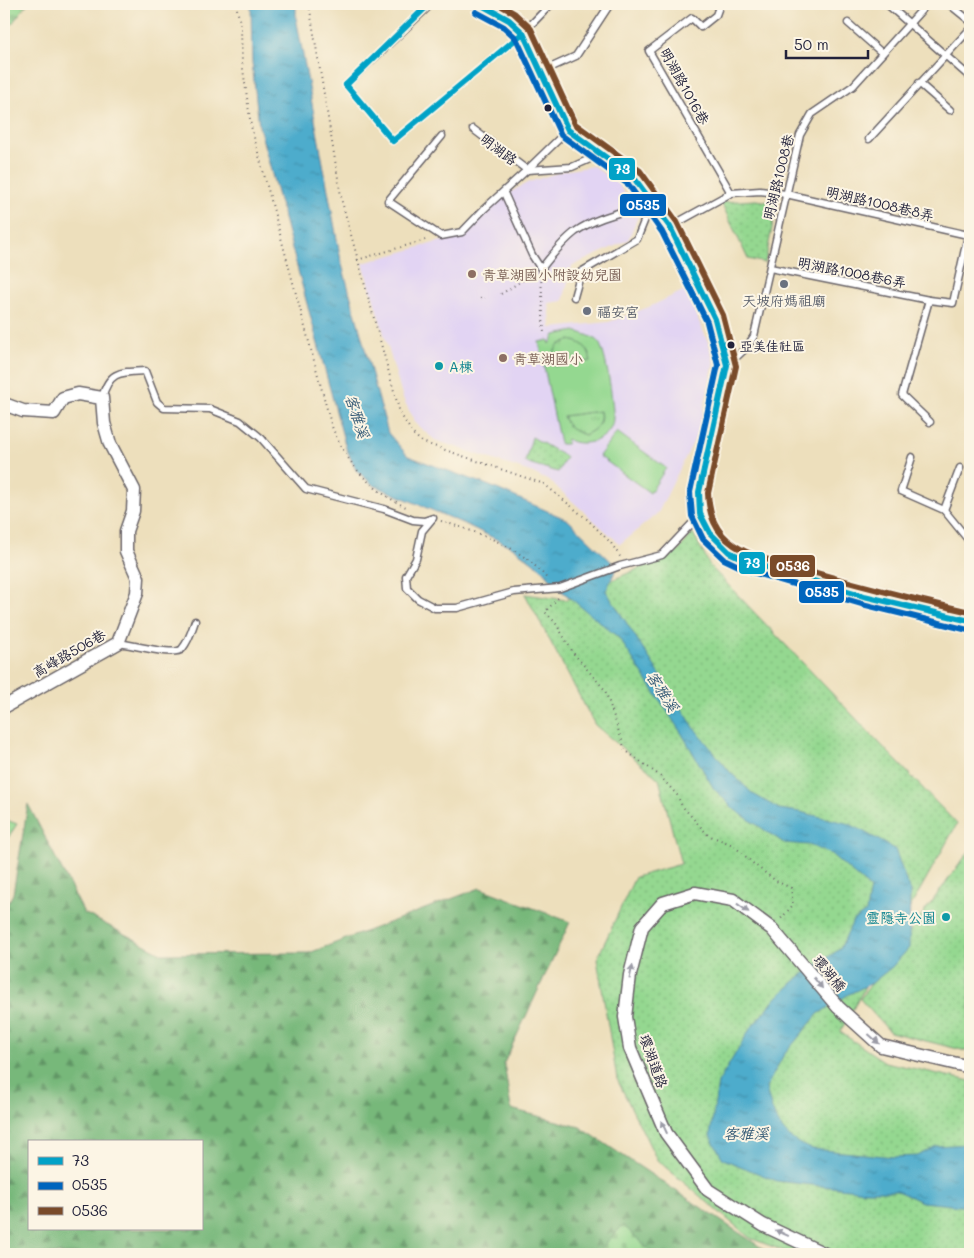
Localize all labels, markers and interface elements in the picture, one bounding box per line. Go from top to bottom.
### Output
scale bar [786,28,869,60]
text: 50 m [794,34,829,54]
street label: 明湖路1016巷 [656,44,715,129]
unlabelled marker [543,103,553,113]
street label: 明湖路 [477,129,521,169]
street label: 明湖路1008巷 [758,131,798,222]
line badge: 73 [608,157,636,181]
text: 73 [614,159,630,178]
street label: 明湖路1008巷8弄 [824,181,936,225]
line badge: 0535 [619,193,667,217]
text: 0535 [626,195,660,214]
street label: 明湖路1008巷6弄 [796,252,908,292]
place label: 青草湖國小附設幼兒園 [482,265,622,284]
marker: 青草湖國小附設幼兒園 [466,268,478,280]
marker: 天坡府媽祖廟 [778,278,790,290]
place label: 天坡府媽祖廟 [742,291,826,310]
place label: 福安宮 [597,302,639,321]
marker: 福安宮 [581,305,593,317]
place label: 亞美佳社區 [740,337,805,354]
marker: 亞美佳社區 [726,340,736,350]
place label: 青草湖國小 [513,349,583,368]
marker: 青草湖國小 [497,352,509,364]
place label: A棟 [449,357,474,376]
marker: A棟 [433,360,445,372]
water label: 客雅溪 [342,392,375,441]
line badge: 73 [738,551,766,575]
text: 73 [744,553,760,572]
line badge: 0536 [769,554,816,578]
text: 0536 [776,556,810,575]
line badge: 0535 [798,580,845,604]
text: 0535 [805,582,839,601]
street label: 高峰路506巷 [29,624,110,682]
water label: 客雅溪 [642,667,684,716]
one-way arrow [736,902,749,912]
place label: 靈隱寺公園 [866,908,936,927]
marker: 靈隱寺公園 [940,911,952,923]
street label: 環湖橋 [809,951,851,995]
one-way arrow [628,964,636,980]
one-way arrow [813,976,824,989]
street label: 環湖道路 [635,1031,673,1091]
one-way arrow [867,1034,880,1045]
one-way arrow [660,1120,668,1134]
water label: 客雅溪 [723,1123,769,1143]
legend [28,1140,202,1230]
text: 73 [72,1150,89,1170]
text: 0535 [72,1174,108,1194]
text: 0536 [72,1200,108,1220]
one-way arrow [775,1229,789,1237]

